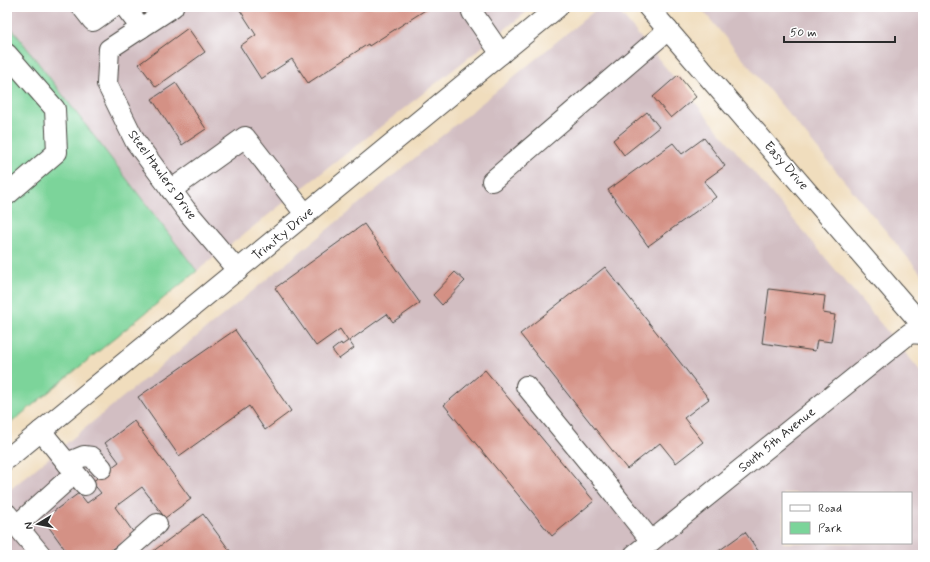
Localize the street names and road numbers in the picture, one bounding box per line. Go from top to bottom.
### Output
street label: Steel Haulers Drive [124,127,200,223]
street label: Easy Drive [760,138,812,194]
street label: Trinity Drive [249,203,317,265]
street label: South 5th Avenue [735,404,819,476]

